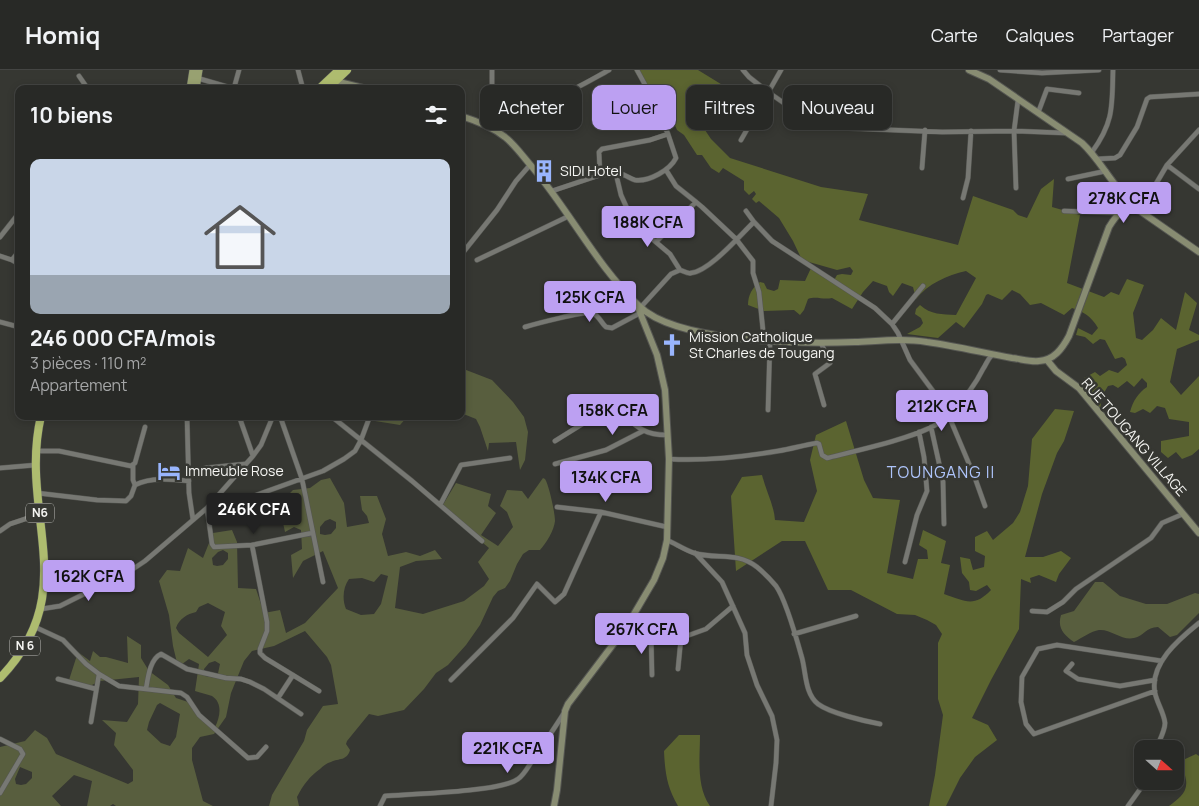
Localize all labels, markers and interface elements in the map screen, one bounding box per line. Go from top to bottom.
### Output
text: Homiq [25,18,100,51]
text: Carte [931,23,978,47]
text: Calques [1006,23,1074,47]
text: Partager [1102,23,1174,47]
chip: Acheter [480,85,582,130]
chip: Louer [592,85,676,130]
chip: Filtres [686,85,773,130]
chip: Nouveau [783,85,892,130]
text: 10 biens [30,101,113,129]
icon: filters [422,101,450,129]
building icon: SIDI Hotel [531,158,557,184]
place label: SIDI Hotel [560,161,622,180]
pin: 278K CFA [1072,182,1176,224]
text: 278K CFA [1088,187,1160,209]
icon: home [195,192,285,282]
pin: 188K CFA [596,206,700,248]
text: 188K CFA [613,211,683,233]
pin: 125K CFA [538,280,642,323]
text: 125K CFA [555,286,625,308]
text: 246 000 CFA/mois [30,324,216,352]
place label: Mission Catholique St Charles de Tougang [689,327,835,362]
church icon: Mission Catholique St Charles de Tougang [659,332,685,358]
text: 3 pièces · 110 m² [30,352,146,374]
street label: RUE TOUGANG VILLAGE [1078,373,1191,500]
text: Appartement [30,374,127,396]
pin: 212K CFA [890,390,994,432]
pin: 158K CFA [561,394,665,436]
text: 212K CFA [907,395,977,417]
text: 158K CFA [578,399,648,421]
hotel icon: Immeuble Rose [156,458,182,484]
pin: 134K CFA [554,460,658,503]
place label: Immeuble Rose [185,461,284,480]
district label: TOUNGANG II [887,461,995,483]
text: 134K CFA [571,466,641,488]
pin: 246K CFA [202,492,306,535]
text: 246K CFA [218,498,290,520]
road number: N6 [26,503,54,522]
pin: 162K CFA [37,560,141,602]
text: 162K CFA [54,565,124,587]
pin: 267K CFA [590,612,694,655]
text: 267K CFA [606,618,678,640]
road number: N 6 [10,636,40,656]
pin: 221K CFA [456,732,560,774]
text: 221K CFA [473,737,543,759]
north arrow [1134,740,1184,790]
map controls [1134,740,1184,790]

